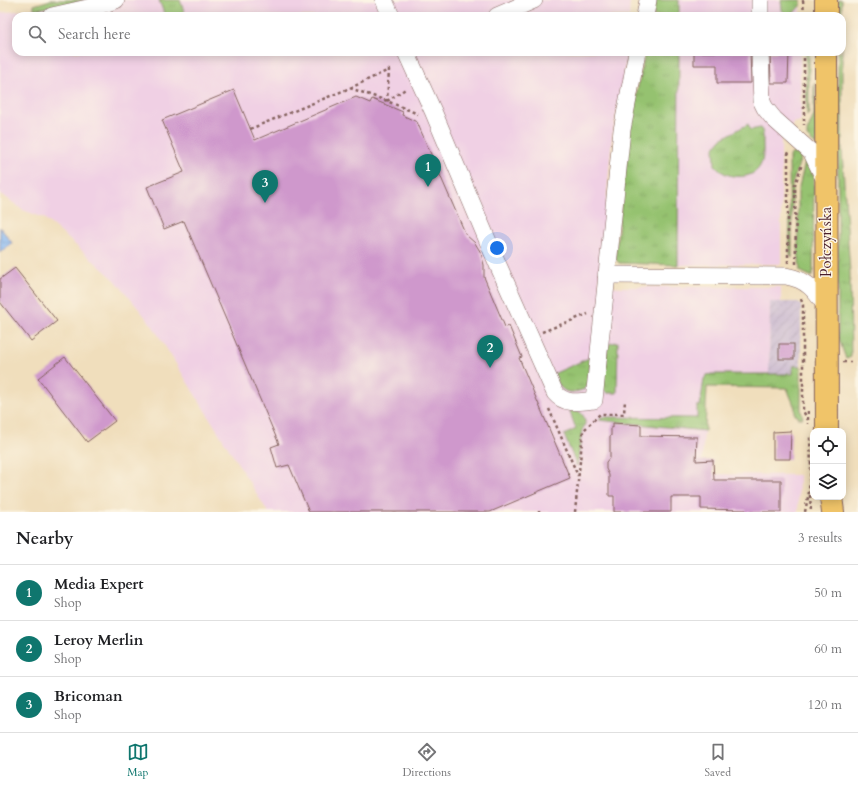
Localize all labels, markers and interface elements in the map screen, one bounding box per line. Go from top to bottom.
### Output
search box [12,12,846,56]
icon: search [26,23,48,45]
text: Search here [58,24,131,44]
pin: 1 [415,154,441,187]
pin: 3 [252,170,278,203]
street label: Połczyńska [816,206,836,277]
your location [487,238,507,258]
pin: 2 [477,335,503,368]
map controls [810,428,846,500]
button: locate [810,428,846,464]
button: layers [810,464,846,500]
text: Nearby [16,527,73,550]
text: 3 results [798,529,842,547]
text: Media Expert [54,574,144,594]
text: 1 [26,584,32,602]
text: 50 m [814,584,842,602]
text: Shop [54,594,82,612]
text: Leroy Merlin [54,630,144,650]
text: 2 [26,640,32,658]
text: 60 m [814,640,842,658]
text: Shop [54,650,82,668]
text: Bricoman [54,686,123,706]
text: 3 [26,696,32,714]
text: 120 m [808,696,842,714]
text: Shop [54,706,82,724]
tab: Map [127,741,149,780]
tab: Directions [402,741,451,780]
tab: Saved [705,741,731,780]

